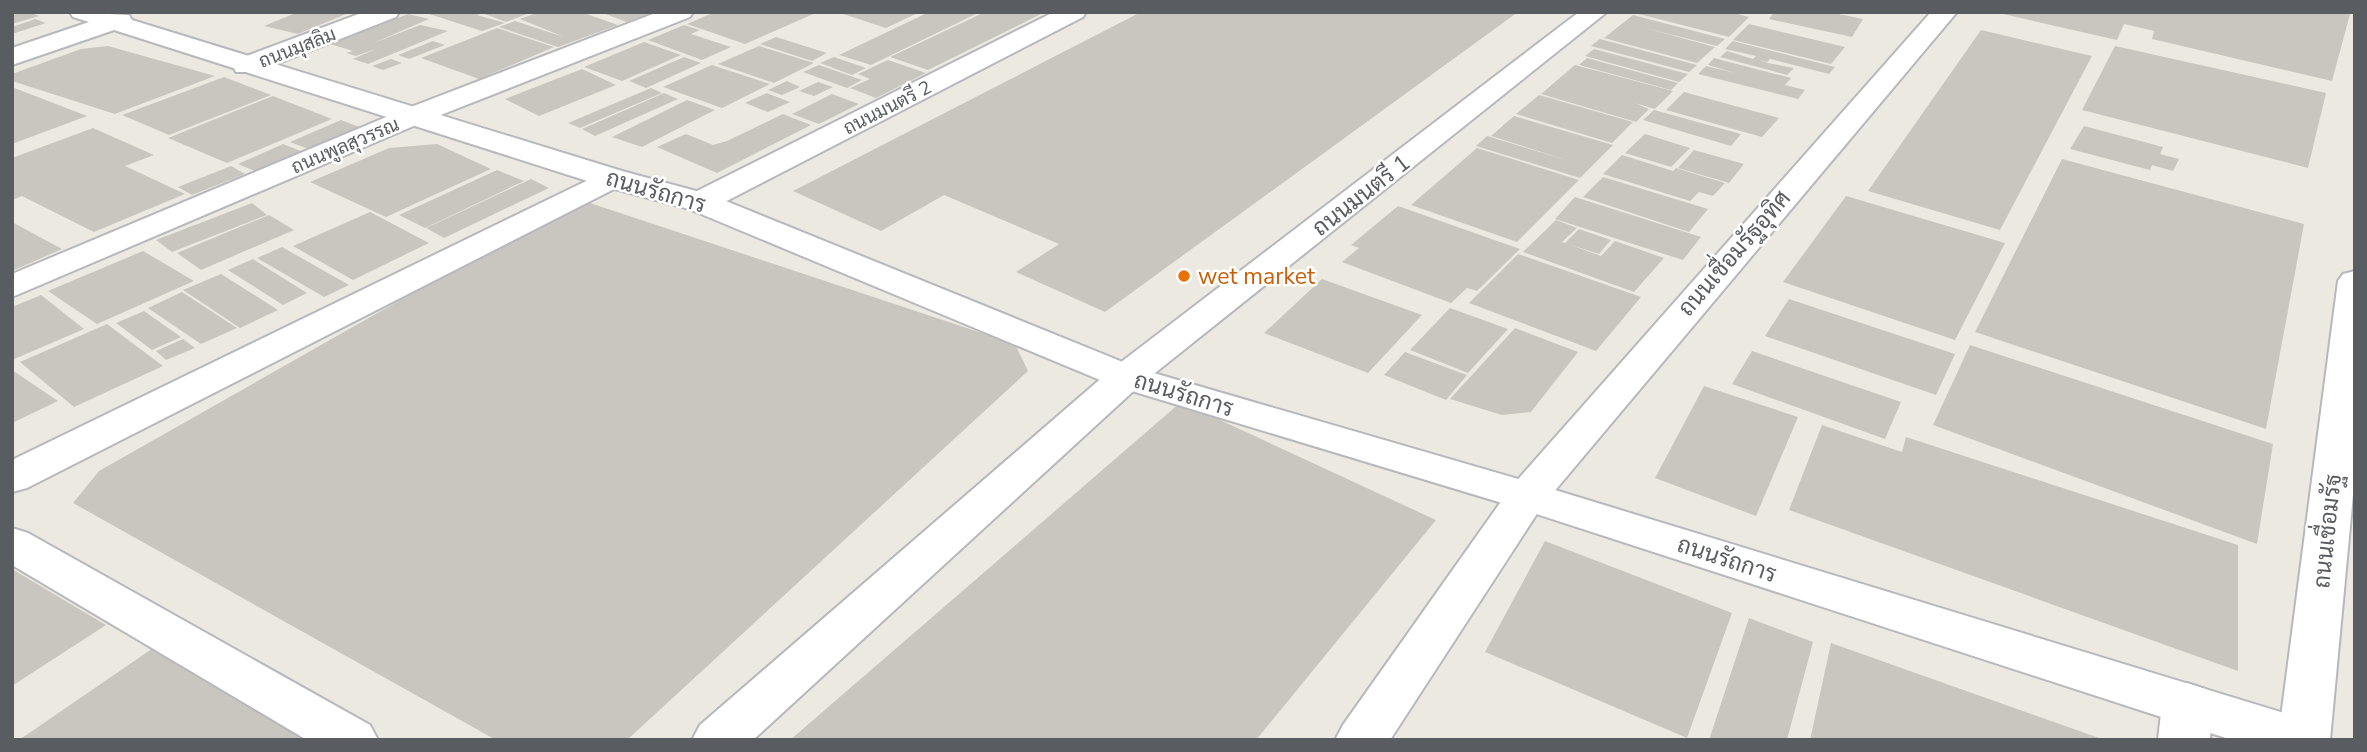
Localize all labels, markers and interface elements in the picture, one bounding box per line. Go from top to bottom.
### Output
street label: ถนนมุสลิม [255,21,340,75]
street label: ถนนมนตรี 2 [839,75,936,141]
street label: ถนนพูลสุวรรณ [287,112,403,180]
street label: ถนนมนตรี 1 [1306,147,1417,243]
street label: ถนนรัถการ [602,162,709,221]
street label: ถนนเชื่อมรัฐอุทิศ [1667,180,1798,323]
place label: wet market [1198,261,1316,292]
marker: wet market [1176,268,1192,284]
street label: ถนนรัถการ [1130,365,1237,424]
street label: ถนนเชื่อมรัฐ [2300,472,2349,590]
street label: ถนนรัถการ [1673,529,1780,590]

